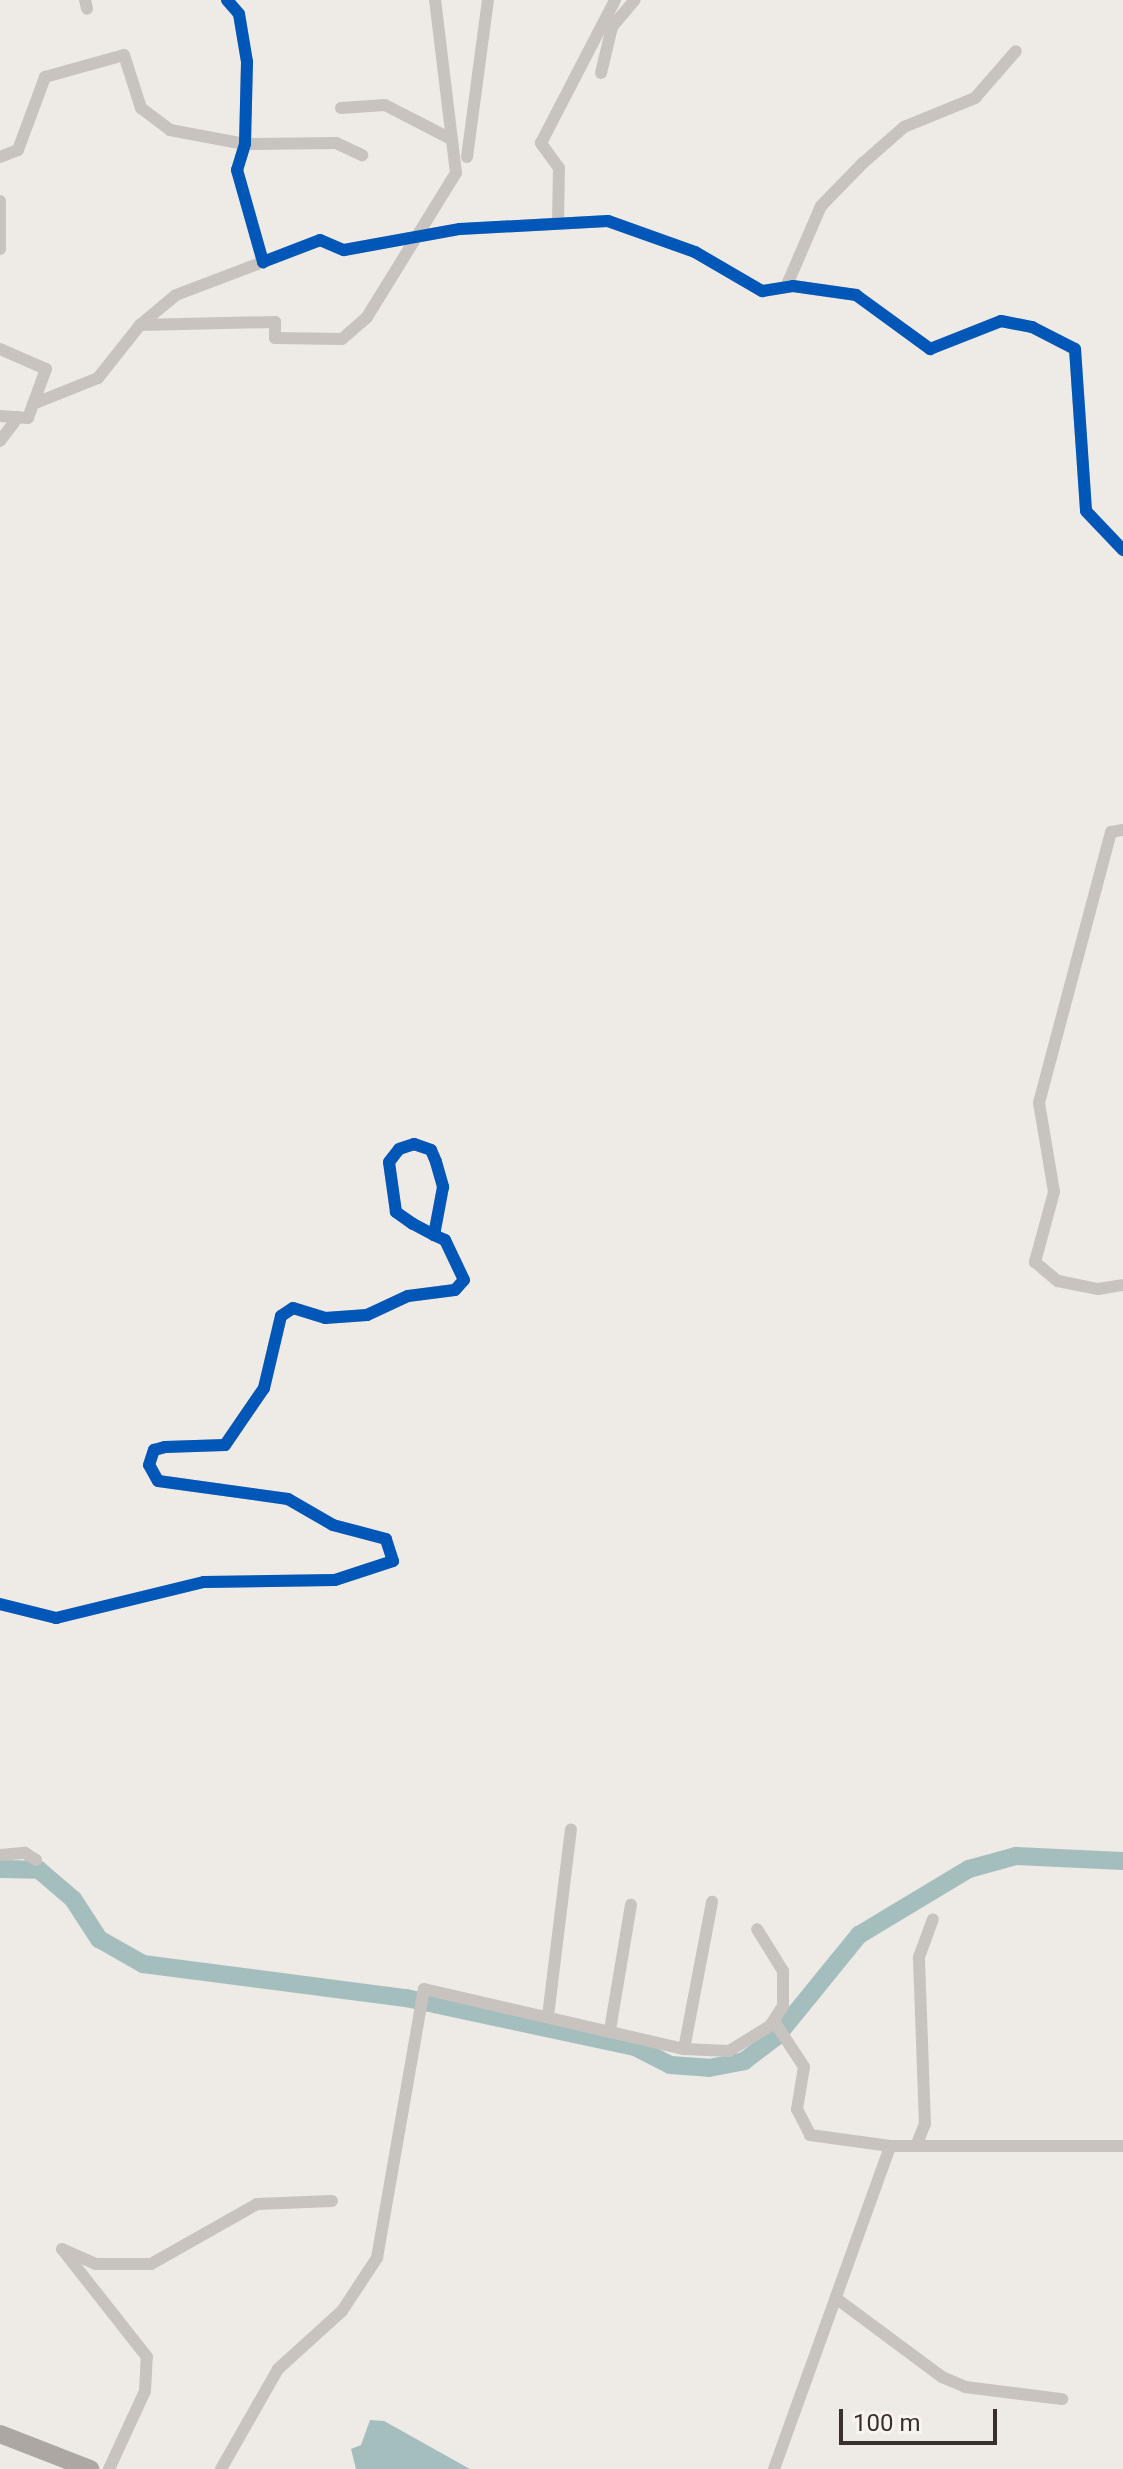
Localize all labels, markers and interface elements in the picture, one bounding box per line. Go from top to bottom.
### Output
scale bar [843,2393,1001,2443]
text: 100 m [853,2409,920,2437]

